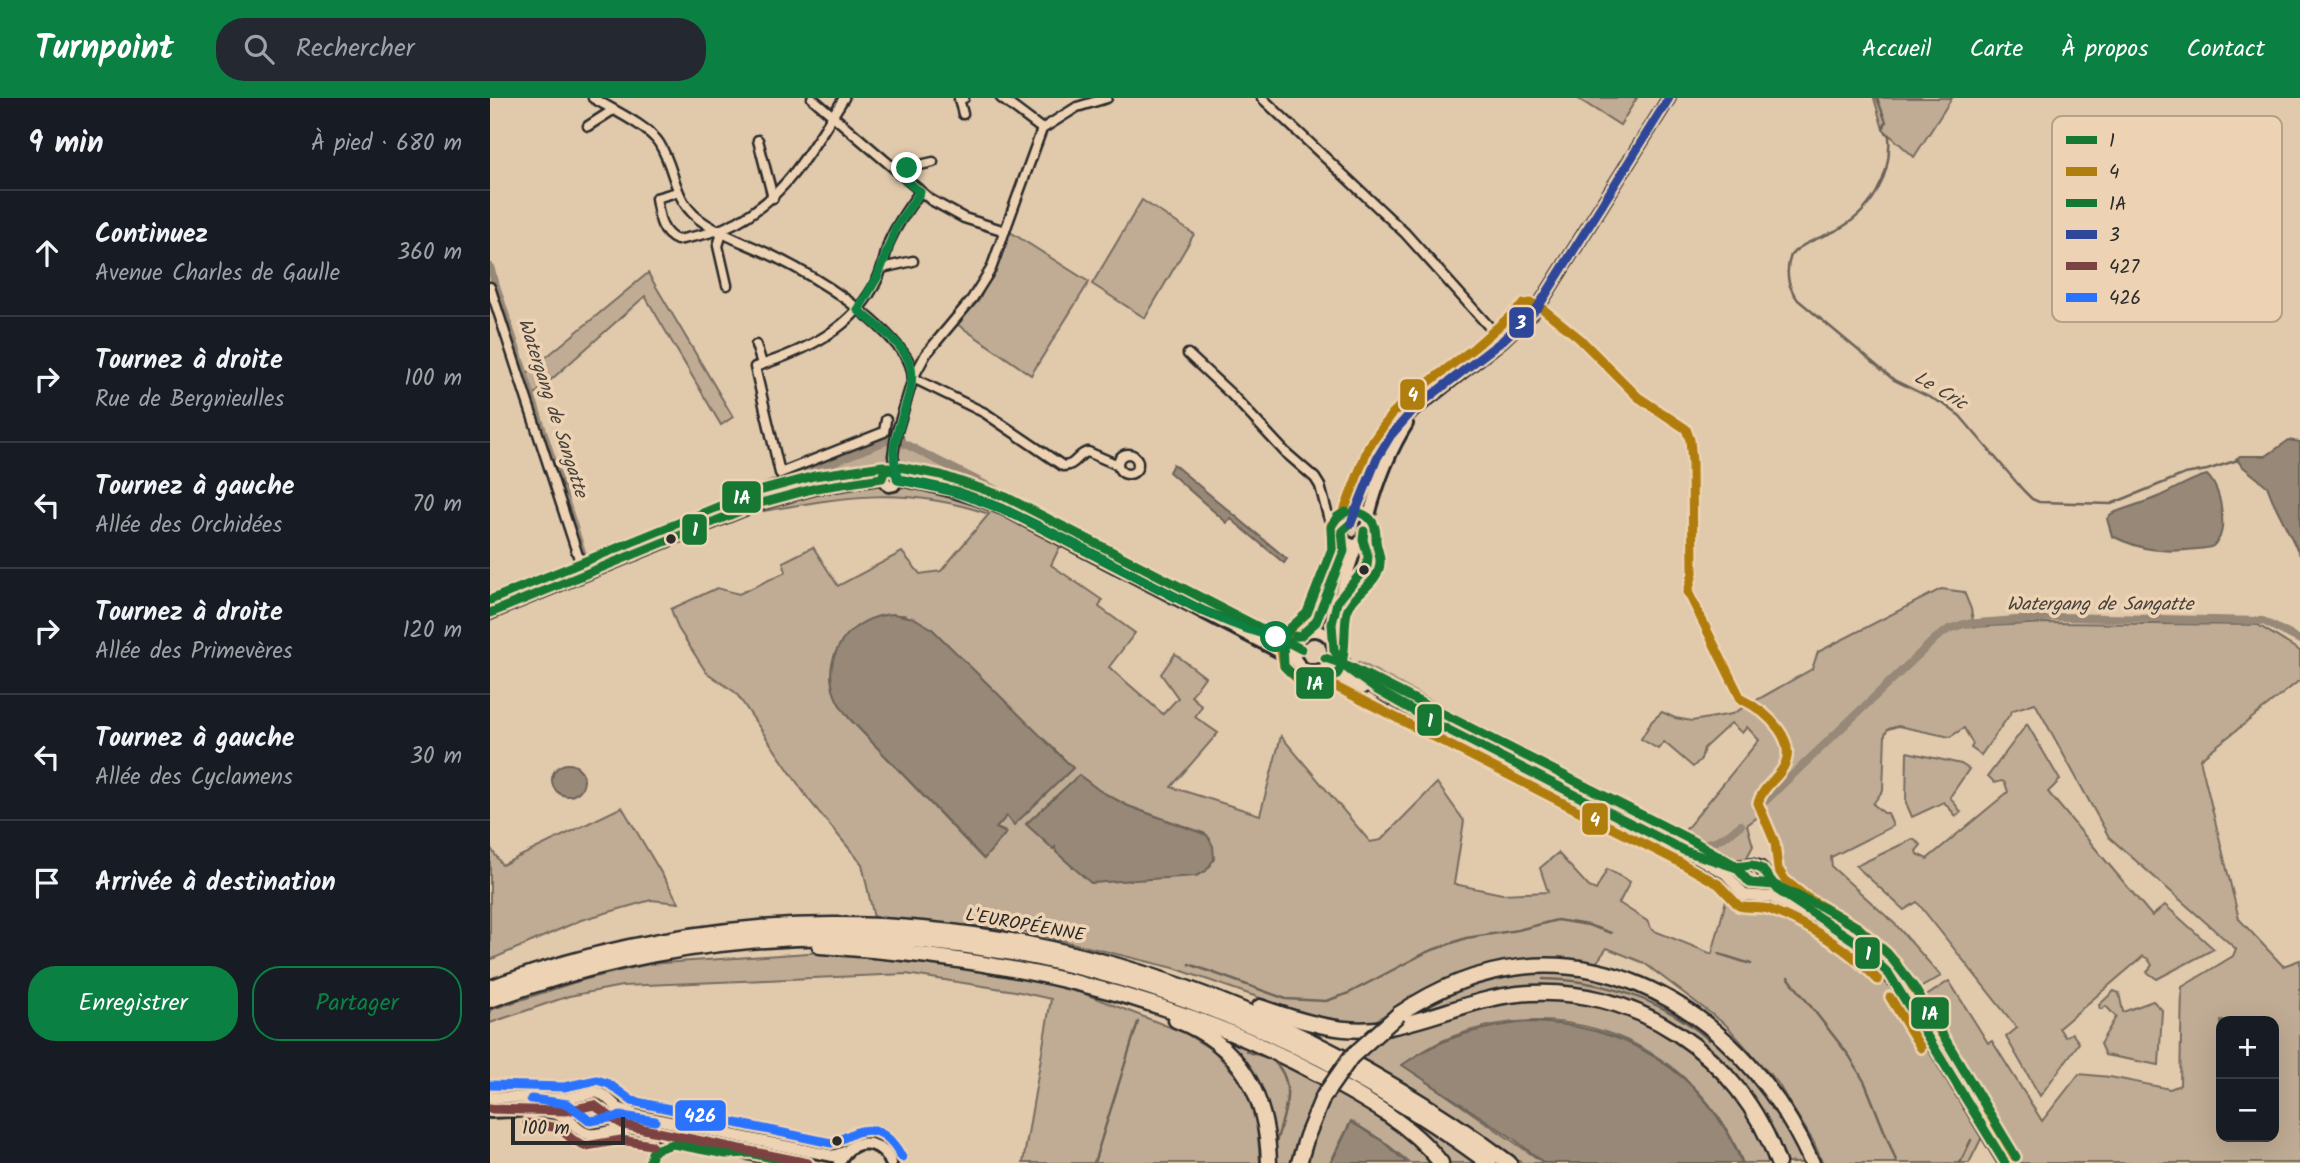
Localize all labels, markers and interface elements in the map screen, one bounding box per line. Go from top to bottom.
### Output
search box [216,18,706,81]
text: Turnpoint [35,23,174,76]
text: Rechercher [296,28,414,70]
icon: search [240,30,278,68]
text: Accueil [1862,30,1932,69]
text: Carte [1970,30,2023,69]
text: À propos [2061,30,2148,69]
text: Contact [2186,30,2265,69]
legend [2052,116,2282,322]
text: 9 min [28,120,104,168]
text: À pied · 680 m [311,126,462,162]
text: 1 [2109,127,2115,157]
route end [891,152,922,183]
text: 4 [2109,158,2119,188]
text: 1A [2109,190,2127,220]
text: Continuez [95,214,208,256]
text: 3 [2109,221,2120,251]
icon: ahead [28,234,66,272]
text: 360 m [397,235,462,271]
text: 427 [2109,253,2141,283]
text: Avenue Charles de Gaulle [95,256,340,292]
text: 426 [2109,284,2141,314]
line badge: 3 [1508,306,1535,339]
text: 3 [1515,309,1526,339]
water label: Watergang de Sangatte [509,315,596,504]
text: Tournez à droite [95,340,283,382]
icon: right [28,360,66,398]
text: 100 m [404,361,462,397]
water label: Le Cric [1908,363,1974,419]
line badge: 4 [1399,378,1426,411]
text: 4 [1408,381,1419,411]
text: Rue de Bergnieulles [95,382,284,418]
text: Tournez à gauche [95,466,295,508]
line badge: 1A [721,480,762,514]
text: 1A [733,484,751,514]
icon: left [28,486,66,524]
text: 70 m [412,487,462,523]
text: Allée des Orchidées [95,508,282,544]
line badge: 1 [681,513,708,546]
text: 1 [692,516,698,546]
unlabelled marker [664,532,678,546]
unlabelled marker [1357,563,1371,577]
water label: Watergang de Sangatte [2007,590,2196,620]
text: Tournez à droite [95,592,283,634]
icon: right [28,612,66,650]
text: 120 m [402,613,462,649]
route start [1260,621,1291,652]
text: Allée des Primevères [95,634,293,670]
line badge: 1A [1295,666,1335,700]
text: 1A [1306,670,1324,700]
line badge: 1 [1416,703,1443,737]
text: 1 [1427,707,1433,737]
text: Tournez à gauche [95,718,295,760]
icon: left [28,738,66,776]
text: 30 m [410,739,462,775]
text: Allée des Cyclamens [95,760,293,796]
line badge: 4 [1581,802,1609,836]
text: 4 [1590,806,1601,836]
text: Arrivée à destination [95,862,336,904]
icon: arrive [28,864,66,902]
street label: L'EUROPÉENNE [963,901,1088,951]
line badge: 1 [1854,936,1881,970]
text: 1 [1865,940,1871,970]
button: Enregistrer [28,966,238,1041]
button: Partager [252,966,462,1041]
line badge: 1A [1910,996,1950,1030]
text: 1A [1921,1000,1939,1030]
map controls [2216,1016,2279,1142]
button: + [2216,1016,2279,1079]
button: − [2216,1079,2279,1142]
line badge: 426 [674,1099,727,1132]
text: 426 [684,1102,716,1132]
scale bar [511,1114,625,1146]
text: 100 m [522,1114,570,1144]
unlabelled marker [830,1134,844,1148]

